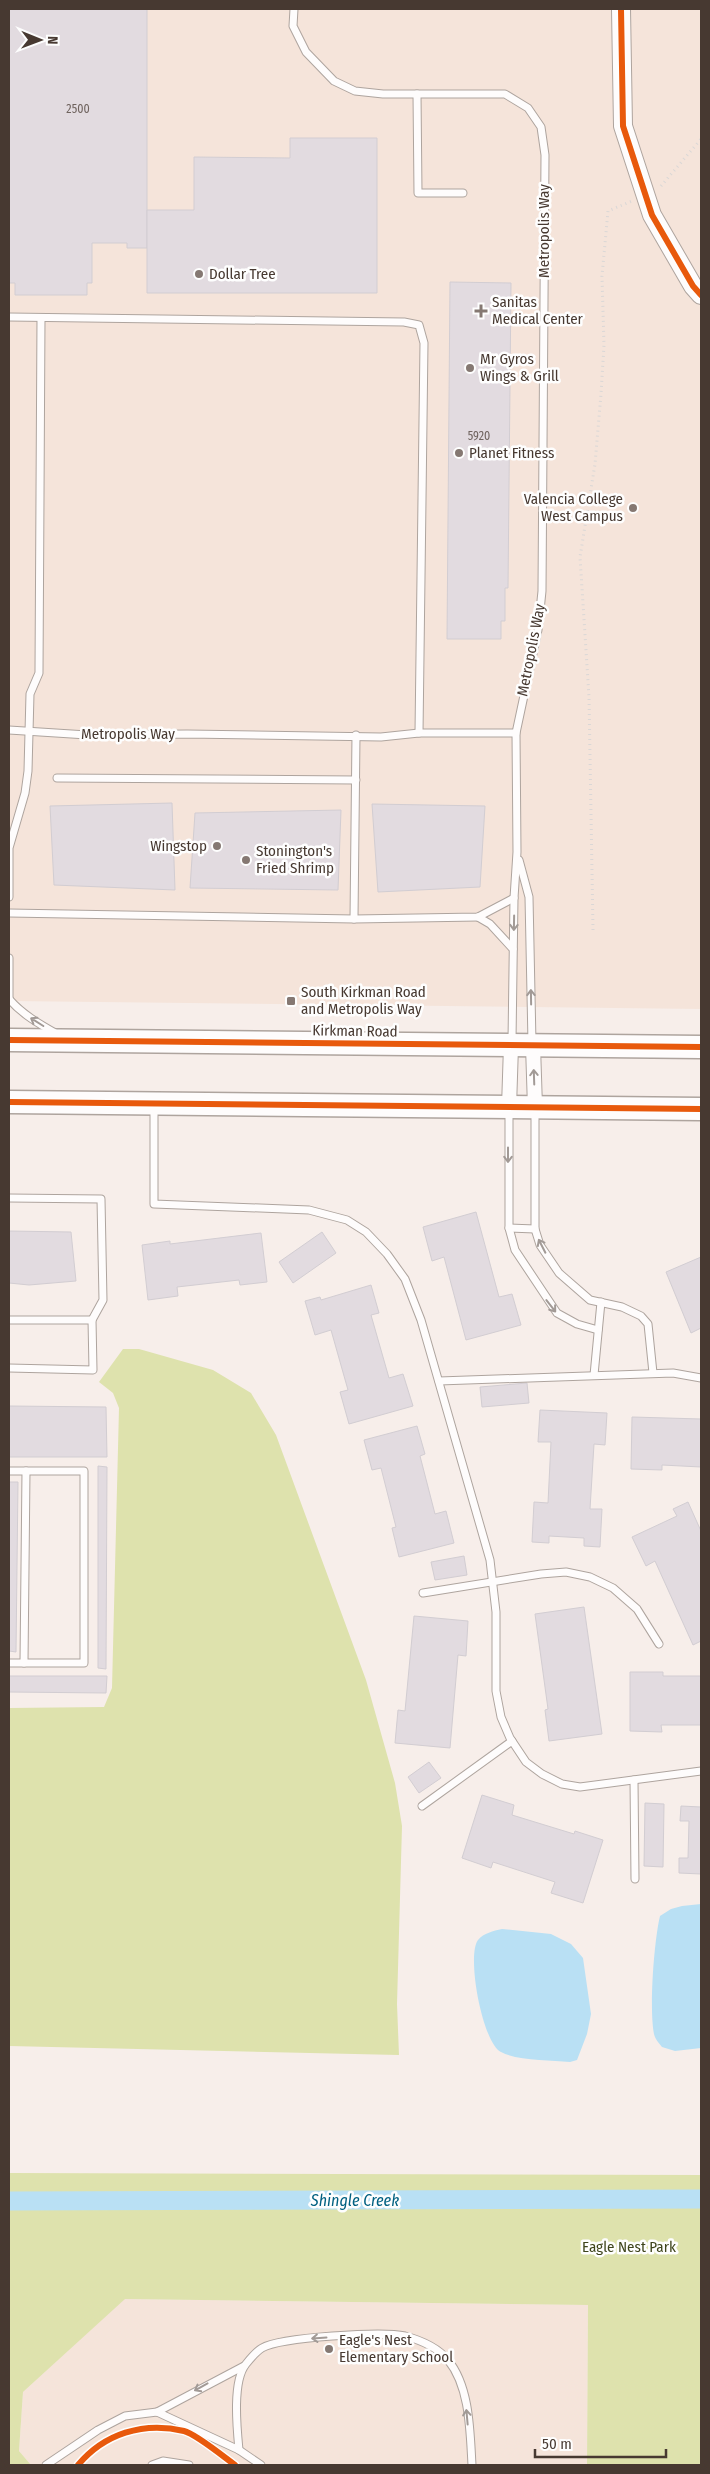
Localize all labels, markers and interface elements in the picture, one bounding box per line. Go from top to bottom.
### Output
north arrow [15,15,65,65]
text: N [44,36,61,45]
house number: 2500 [66,102,90,116]
street label: Metropolis Way [535,184,553,278]
place label: Dollar Tree [209,265,276,283]
marker: Dollar Tree [193,268,205,280]
place label: Sanitas Medical Center [492,293,584,328]
marker: Sanitas Medical Center [474,304,488,318]
place label: Mr Gyros Wings & Grill [480,350,559,385]
marker: Mr Gyros Wings & Grill [464,362,476,374]
house number: 5920 [468,429,490,443]
place label: Planet Fitness [469,444,554,462]
marker: Planet Fitness [453,447,465,459]
place label: Valencia College West Campus [524,490,623,525]
marker: Valencia College West Campus [627,502,639,514]
street label: Metropolis Way [513,602,549,698]
street label: Metropolis Way [81,725,175,743]
place label: Wingstop [150,837,207,855]
marker: Wingstop [211,840,223,852]
place label: Stonington's Fried Shrimp [256,842,334,877]
marker: Stonington's Fried Shrimp [240,854,252,866]
one-way arrow [509,915,518,931]
place label: South Kirkman Road and Metropolis Way [301,983,426,1018]
one-way arrow [526,990,535,1006]
marker: South Kirkman Road and Metropolis Way [285,995,297,1007]
one-way arrow [31,1017,45,1027]
street label: Kirkman Road [312,1021,398,1041]
one-way arrow [529,1069,539,1085]
one-way arrow [503,1147,513,1163]
one-way arrow [537,1239,547,1254]
one-way arrow [546,1299,557,1312]
water label: Shingle Creek [310,2191,399,2210]
park label: Eagle Nest Park [582,2238,676,2256]
place label: Eagle's Nest Elementary School [339,2331,453,2366]
one-way arrow [311,2334,327,2343]
marker: Eagle's Nest Elementary School [323,2343,335,2355]
one-way arrow [194,2383,209,2393]
one-way arrow [462,2409,472,2425]
scale bar [535,2426,666,2458]
text: 50 m [542,2435,572,2453]

